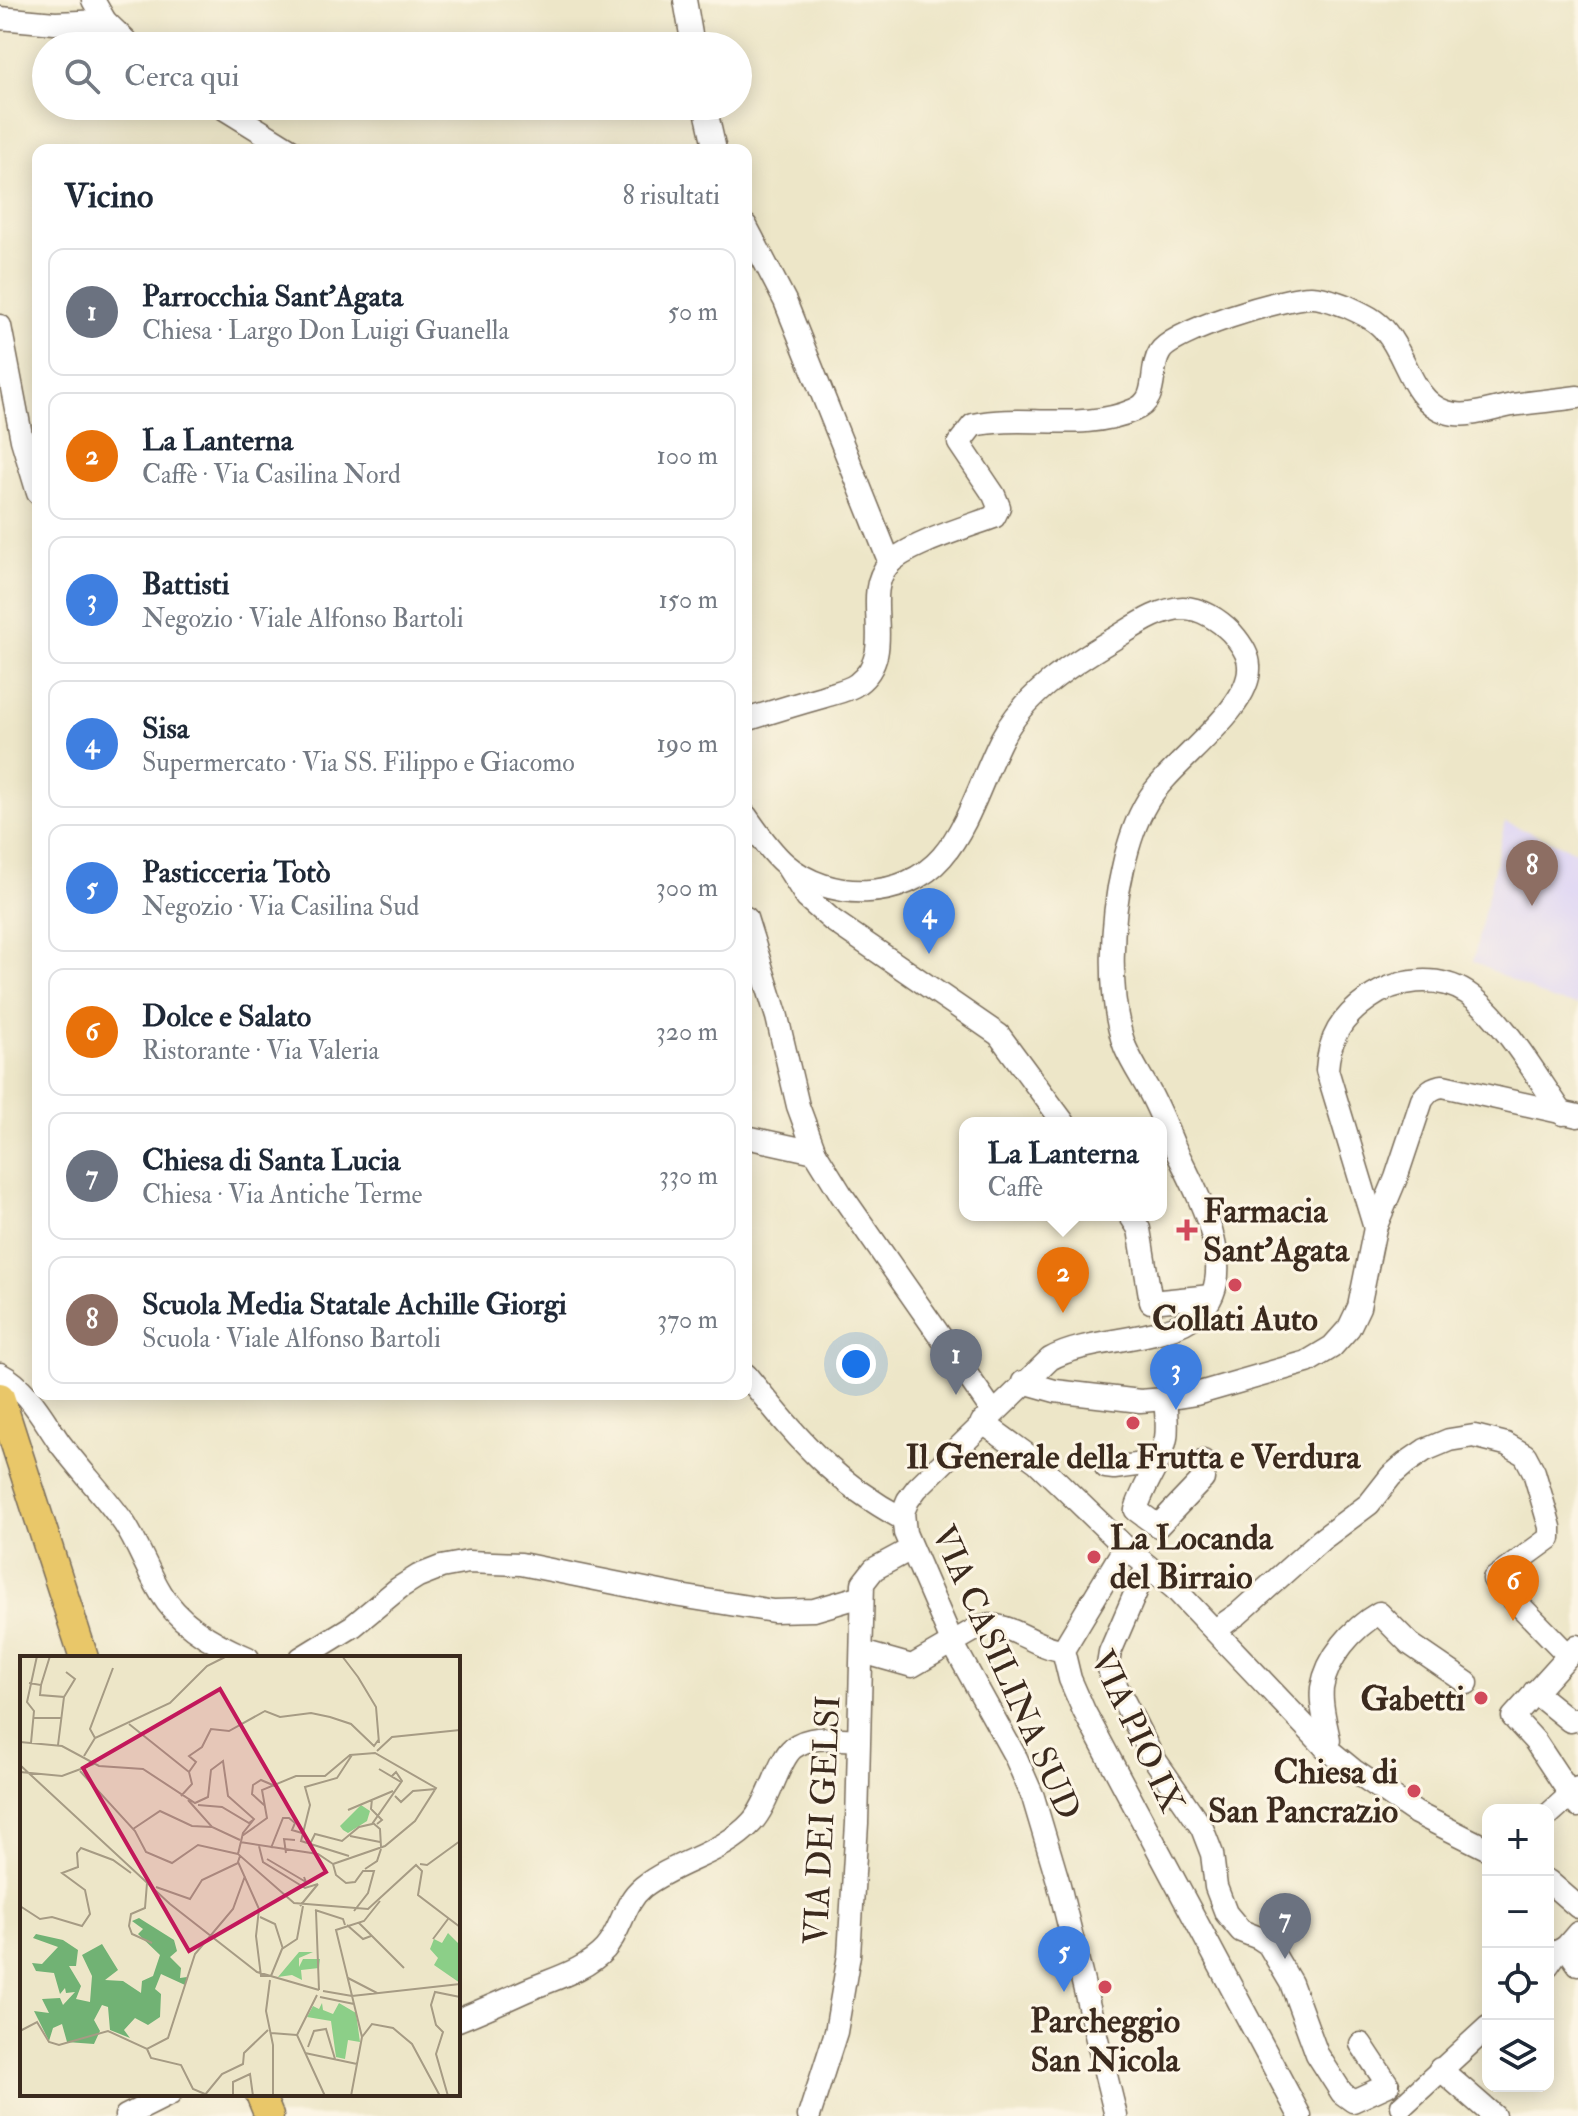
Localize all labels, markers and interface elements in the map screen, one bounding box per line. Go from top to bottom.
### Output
search box [32,32,752,120]
icon: search [60,54,104,98]
text: Cerca qui [124,58,240,95]
text: Vicino [64,175,153,218]
text: 8 risultati [622,180,720,212]
text: Parrocchia Sant'Agata [142,278,403,315]
text: 1 [87,296,97,328]
text: 50 m [668,296,718,328]
text: Chiesa · Largo Don Luigi Guanella [142,315,509,347]
text: La Lanterna [142,422,293,459]
text: 2 [85,440,99,472]
text: 100 m [657,440,718,472]
text: Caffè · Via Casilina Nord [142,459,401,491]
text: Battisti [142,566,229,603]
text: 3 [87,584,97,616]
text: 150 m [659,584,718,616]
text: Negozio · Viale Alfonso Bartoli [142,603,464,635]
text: Sisa [142,710,189,747]
text: 4 [85,728,99,760]
text: 190 m [657,728,718,760]
text: Supermercato · Via SS. Filippo e Giacomo [142,747,575,779]
pin: 8 [1506,840,1558,906]
text: Pasticceria Totò [142,854,330,891]
text: 5 [86,872,98,904]
text: 300 m [656,872,718,904]
pin: 4 [903,888,955,954]
text: Negozio · Via Casilina Sud [142,891,419,923]
text: Dolce e Salato [142,998,311,1035]
text: 6 [85,1016,99,1048]
text: 320 m [656,1016,718,1048]
text: Ristorante · Via Valeria [142,1035,379,1067]
popup [959,1117,1167,1221]
text: La Lanterna [988,1135,1139,1172]
text: Chiesa di Santa Lucia [142,1142,400,1179]
text: 7 [86,1160,98,1192]
text: 330 m [659,1160,718,1192]
text: Caffè [988,1172,1043,1204]
text: Chiesa · Via Antiche Terme [142,1179,422,1211]
place label: Farmacia Sant'Agata [1203,1190,1350,1272]
marker: Farmacia Sant'Agata [1178,1221,1196,1239]
pin: 2 [1037,1247,1089,1313]
marker: Collati Auto [1226,1276,1244,1294]
text: Scuola Media Statale Achille Giorgi [142,1286,567,1323]
place label: Collati Auto [1152,1298,1318,1341]
text: 8 [86,1304,98,1336]
text: 370 m [657,1304,718,1336]
text: Scuola · Viale Alfonso Bartoli [142,1323,441,1355]
pin: 1 [930,1329,982,1395]
your location [836,1344,876,1384]
pin: 3 [1150,1344,1202,1410]
marker: Il Generale della Frutta e Verdura [1124,1414,1142,1432]
place label: Il Generale della Frutta e Verdura [906,1436,1361,1479]
place label: La Locanda del Birraio [1110,1517,1274,1599]
street label: VIA CASILINA SUD [921,1519,1090,1826]
marker: La Locanda del Birraio [1085,1548,1103,1566]
pin: 6 [1487,1555,1539,1621]
street label: VIA PIO IX [1080,1643,1193,1820]
inset map [20,1656,460,2096]
place label: Gabetti [1360,1678,1465,1721]
marker: Gabetti [1472,1689,1490,1707]
street label: VIA DEI GELSI [794,1694,850,1946]
place label: Chiesa di San Pancrazio [1208,1751,1398,1833]
marker: Chiesa di San Pancrazio [1405,1782,1423,1800]
map controls [1482,1804,1554,2092]
button: + [1482,1804,1554,1876]
button: − [1482,1876,1554,1948]
pin: 7 [1259,1893,1311,1959]
pin: 5 [1038,1926,1090,1992]
button: locate [1482,1948,1554,2020]
marker: Parcheggio San Nicola [1096,1978,1114,1996]
place label: Parcheggio San Nicola [1030,2000,1181,2082]
button: layers [1482,2020,1554,2092]

